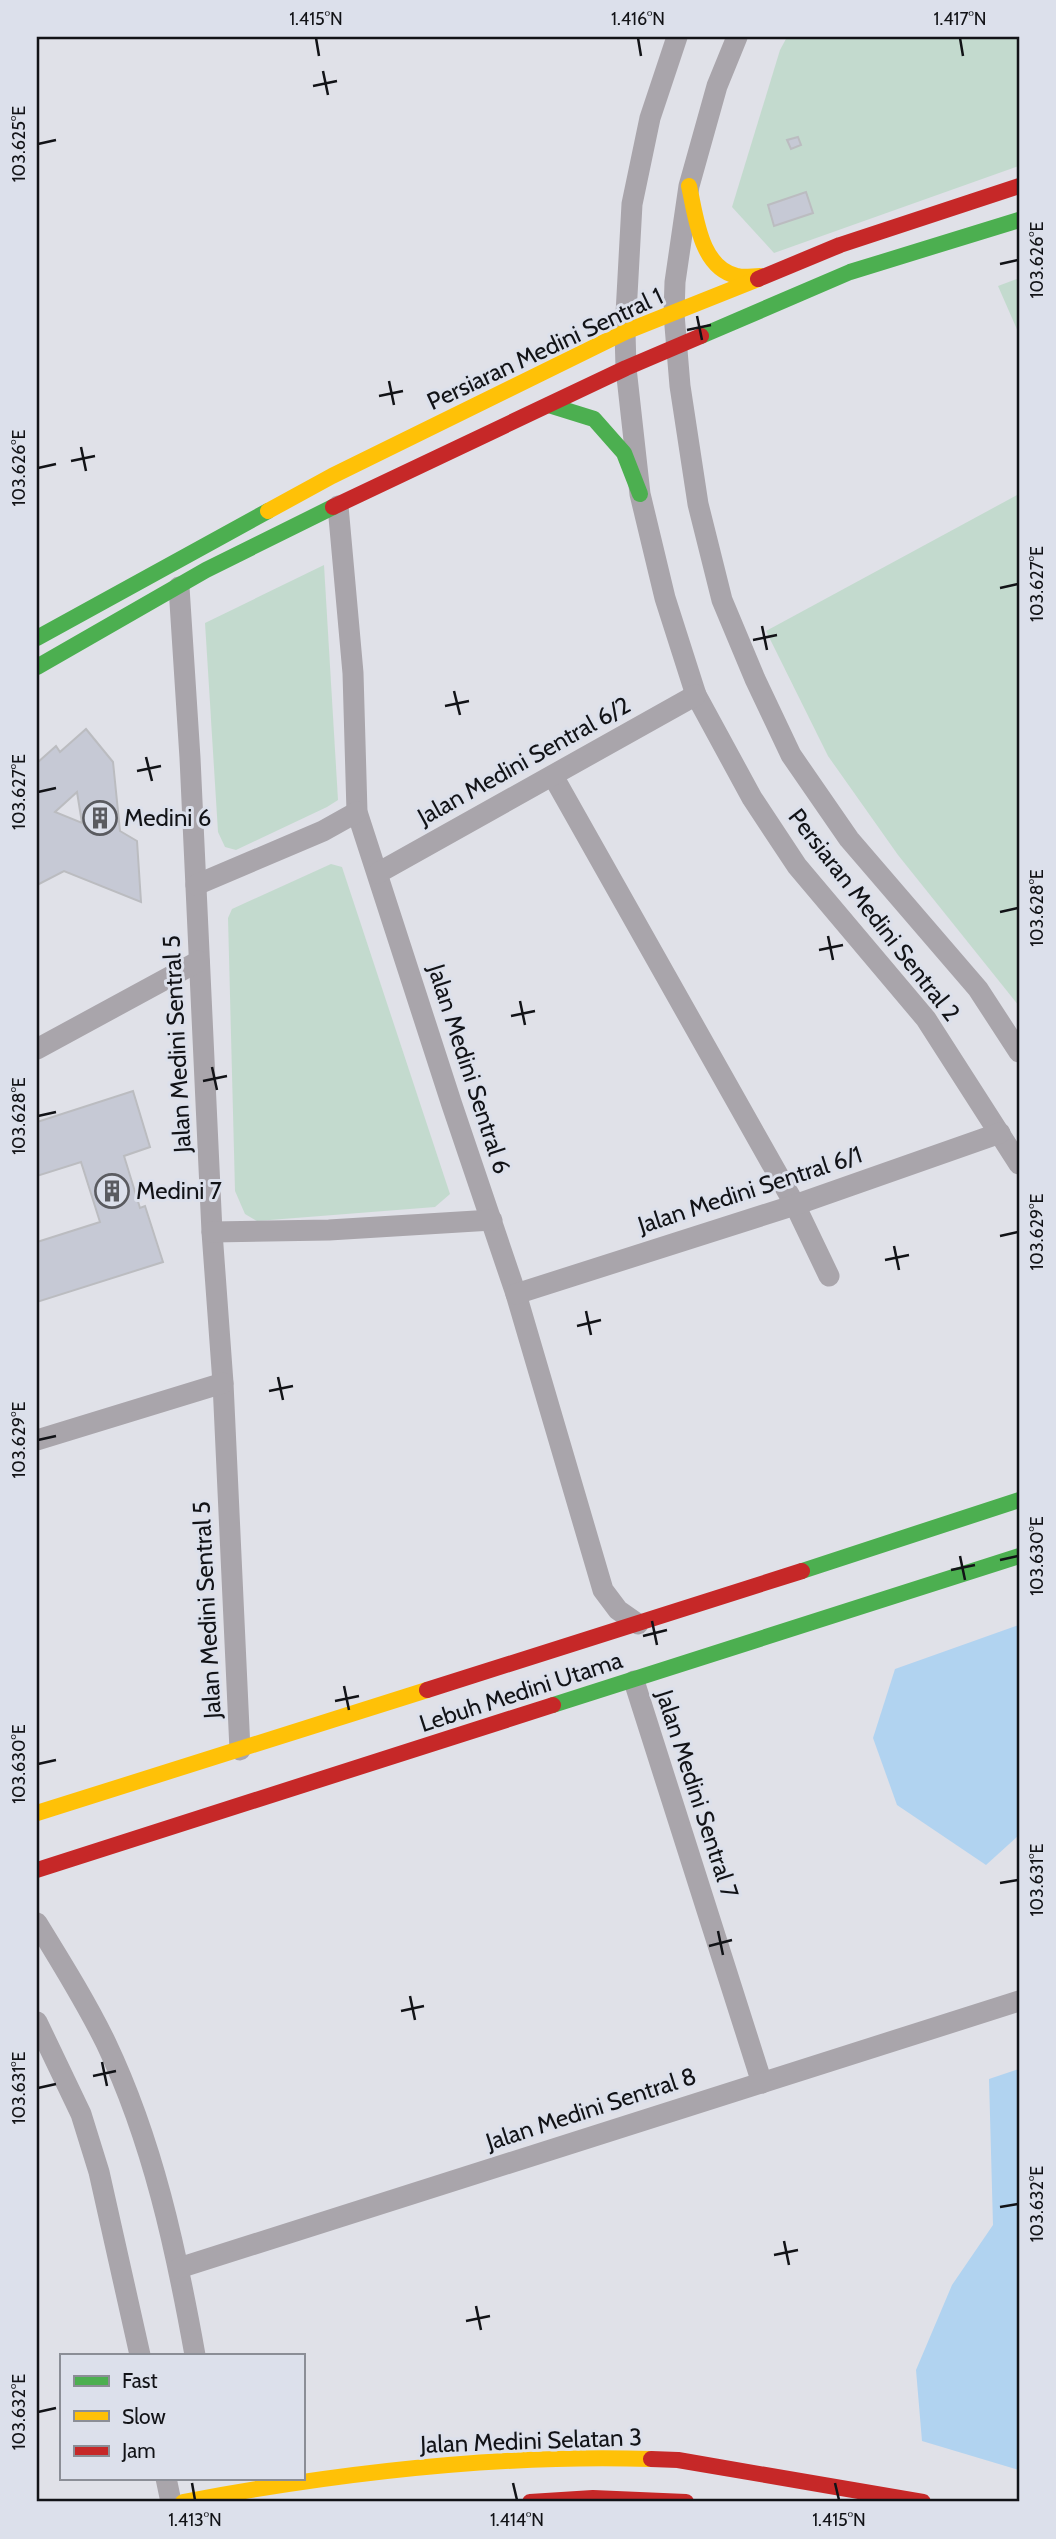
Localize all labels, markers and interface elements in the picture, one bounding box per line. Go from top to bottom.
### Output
text: 1.415°N [289,8,343,30]
text: 1.416°N [611,8,665,30]
text: 1.417°N [934,8,986,30]
text: 103.625°E [8,106,30,182]
text: 103.626°E [1026,222,1048,298]
street label: Persiaran Medini Sentral 1 [422,281,667,416]
text: 103.626°E [8,430,30,506]
text: 103.627°E [1026,546,1048,622]
street label: Jalan Medini Sentral 6/2 [411,690,635,832]
text: 103.627°E [8,754,30,830]
building icon: Medini 6 [81,799,119,837]
place label: Medini 6 [124,803,211,832]
street label: Persiaran Medini Sentral 2 [782,803,966,1027]
text: 103.628°E [1026,869,1048,947]
street label: Jalan Medini Sentral 5 [156,935,197,1155]
street label: Jalan Medini Sentral 6 [422,960,517,1177]
text: 103.628°E [8,1077,30,1155]
street label: Jalan Medini Sentral 6/1 [633,1140,866,1240]
building icon: Medini 7 [93,1172,131,1210]
place label: Medini 7 [136,1176,222,1205]
text: 103.629°E [1026,1193,1048,1271]
text: 103.629°E [8,1401,30,1479]
street label: Jalan Medini Sentral 5 [186,1501,227,1721]
text: 103.630°E [1026,1516,1048,1596]
street label: Lebuh Medini Utama [416,1645,626,1738]
street label: Jalan Medini Sentral 7 [650,1685,745,1901]
text: 103.630°E [8,1724,30,1804]
text: 103.631°E [1026,1844,1048,1916]
text: 103.631°E [8,2052,30,2124]
street label: Jalan Medini Sentral 8 [481,2061,700,2157]
text: 103.632°E [1026,2166,1048,2242]
legend [60,2354,304,2480]
text: Fast [122,2368,158,2393]
text: 103.632°E [8,2374,30,2450]
text: Slow [122,2404,166,2429]
street label: Jalan Medini Selatan 3 [419,2422,642,2459]
text: Jam [121,2438,156,2463]
text: 1.413°N [168,2509,222,2531]
text: 1.414°N [490,2509,544,2531]
text: 1.415°N [812,2509,866,2531]

